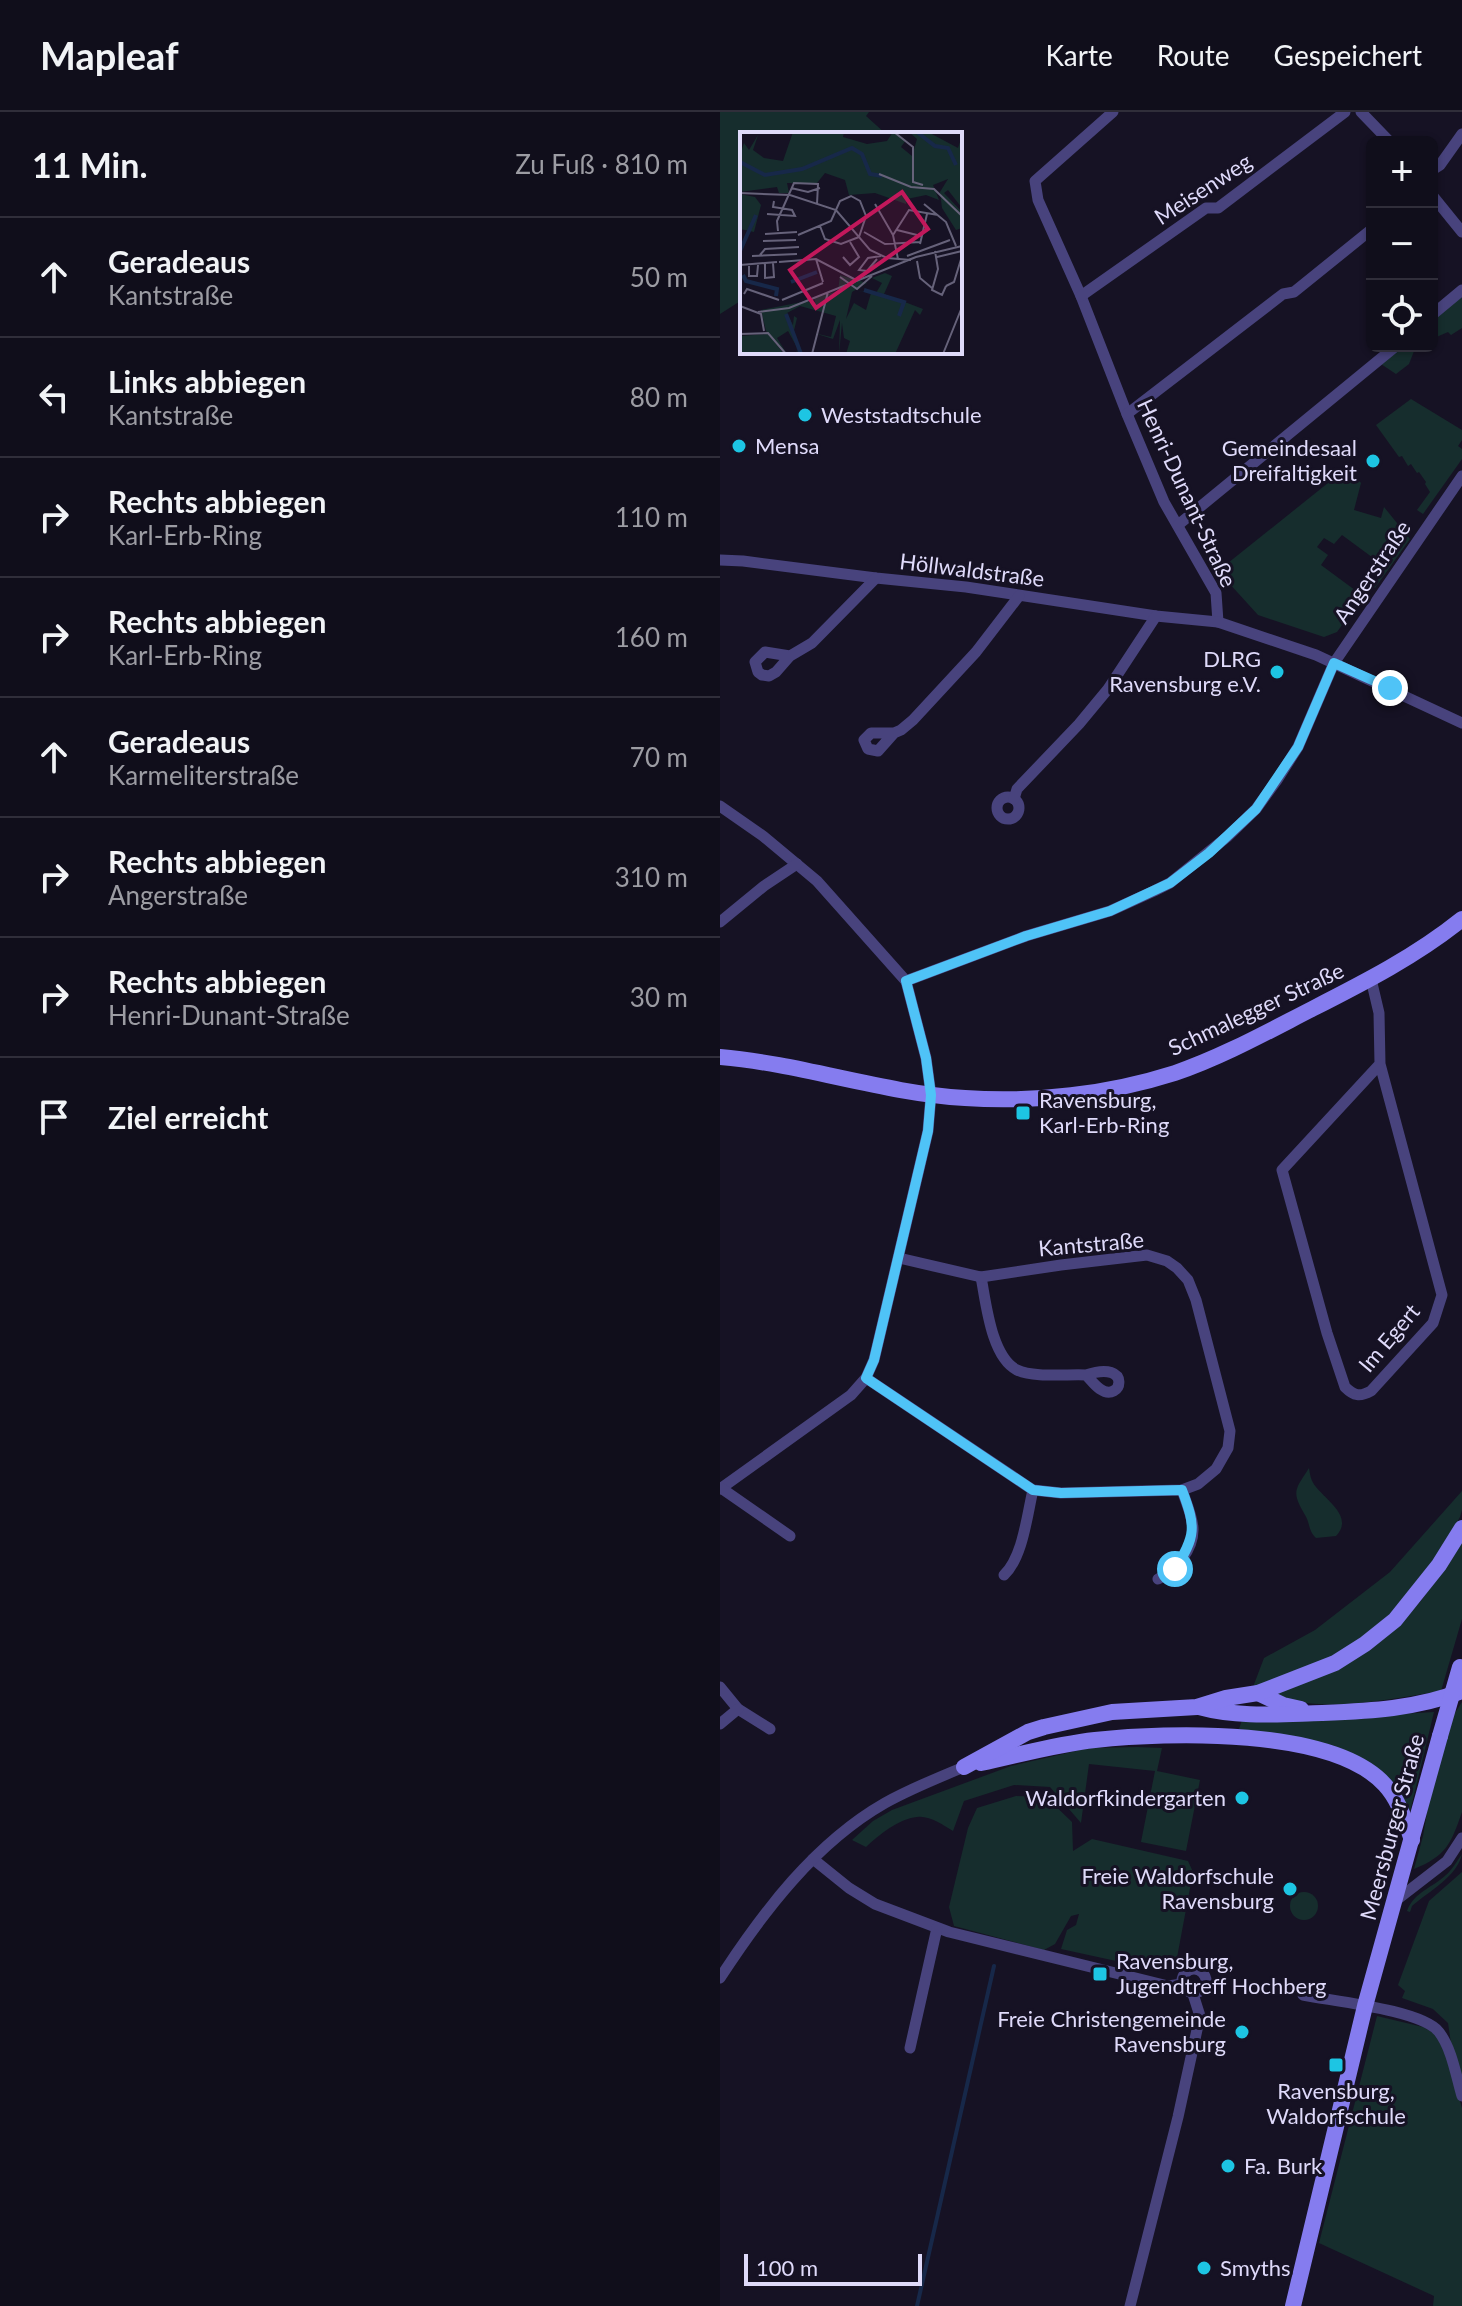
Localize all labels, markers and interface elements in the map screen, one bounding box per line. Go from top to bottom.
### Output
text: Mapleaf [40,32,179,78]
text: Karte [1045,38,1113,72]
text: Route [1157,38,1230,72]
text: Gespeichert [1274,38,1422,72]
inset map [740,132,962,354]
map controls [1366,136,1438,352]
button: + [1366,136,1438,208]
text: 11 Min. [32,144,147,185]
street label: Meisenweg [1149,147,1256,230]
text: Zu Fuß · 810 m [515,148,688,180]
button: − [1366,208,1438,280]
text: Geradeaus [108,243,250,279]
icon: ahead [32,255,76,299]
text: 50 m [630,261,688,293]
text: Kantstraße [108,279,233,311]
button: locate [1366,280,1438,352]
text: Links abbiegen [108,363,306,399]
icon: left [32,375,76,419]
text: 80 m [630,381,688,413]
street label: Henri-Dunant-Straße [1132,394,1243,591]
text: Kantstraße [108,399,233,431]
place label: Weststadtschule [821,401,982,428]
marker: Weststadtschule [796,406,814,424]
place label: Mensa [755,432,819,459]
place label: Gemeindesaal Dreifaltigkeit [1222,434,1357,486]
marker: Mensa [730,437,748,455]
marker: Gemeindesaal Dreifaltigkeit [1364,452,1382,470]
text: Rechts abbiegen [108,483,327,519]
icon: right [32,495,76,539]
text: 110 m [615,501,688,533]
street label: Angerstraße [1327,515,1416,628]
text: Karl-Erb-Ring [108,519,262,551]
street label: Höllwaldstraße [898,547,1046,592]
text: Rechts abbiegen [108,603,327,639]
icon: right [32,615,76,659]
text: 160 m [615,621,688,653]
text: Karl-Erb-Ring [108,639,262,671]
place label: DLRG Ravensburg e.V. [1109,645,1261,697]
marker: DLRG Ravensburg e.V. [1268,663,1286,681]
route end [1372,670,1408,706]
text: Geradeaus [108,723,250,759]
icon: ahead [32,735,76,779]
text: 70 m [630,741,688,773]
text: Karmeliterstraße [108,759,299,791]
text: Rechts abbiegen [108,843,327,879]
icon: right [32,855,76,899]
text: 310 m [615,861,688,893]
text: Angerstraße [108,879,248,911]
street label: Schmalegger Straße [1164,956,1348,1061]
text: Rechts abbiegen [108,963,327,999]
icon: right [32,975,76,1019]
text: 30 m [630,981,688,1013]
text: Henri-Dunant-Straße [108,999,350,1031]
place label: Ravensburg, Karl-Erb-Ring [1039,1086,1169,1138]
icon: arrive [32,1095,76,1139]
text: Ziel erreicht [108,1099,268,1135]
marker: Ravensburg, Karl-Erb-Ring [1014,1104,1032,1122]
street label: Kantstraße [1037,1225,1145,1262]
street label: Im Egert [1352,1298,1425,1377]
route start [1157,1551,1193,1587]
street label: Meersburger Straße [1354,1731,1429,1923]
place label: Waldorfkindergarten [1025,1784,1226,1811]
marker: Waldorfkindergarten [1233,1789,1251,1807]
place label: Freie Waldorfschule Ravensburg [1082,1862,1274,1914]
marker: Freie Waldorfschule Ravensburg [1281,1880,1299,1898]
place label: Ravensburg, Jugendtreff Hochberg [1116,1947,1326,1999]
marker: Ravensburg, Jugendtreff Hochberg [1091,1965,1109,1983]
place label: Freie Christengemeinde Ravensburg [997,2005,1226,2057]
marker: Freie Christengemeinde Ravensburg [1233,2023,1251,2041]
marker: Ravensburg, Waldorfschule [1327,2056,1345,2074]
place label: Ravensburg, Waldorfschule [1266,2077,1406,2129]
place label: Fa. Burk [1244,2152,1323,2179]
marker: Fa. Burk [1219,2157,1237,2175]
scale bar [744,2250,922,2286]
text: 100 m [756,2254,818,2281]
place label: Smyths [1220,2254,1291,2281]
marker: Smyths [1195,2259,1213,2277]

